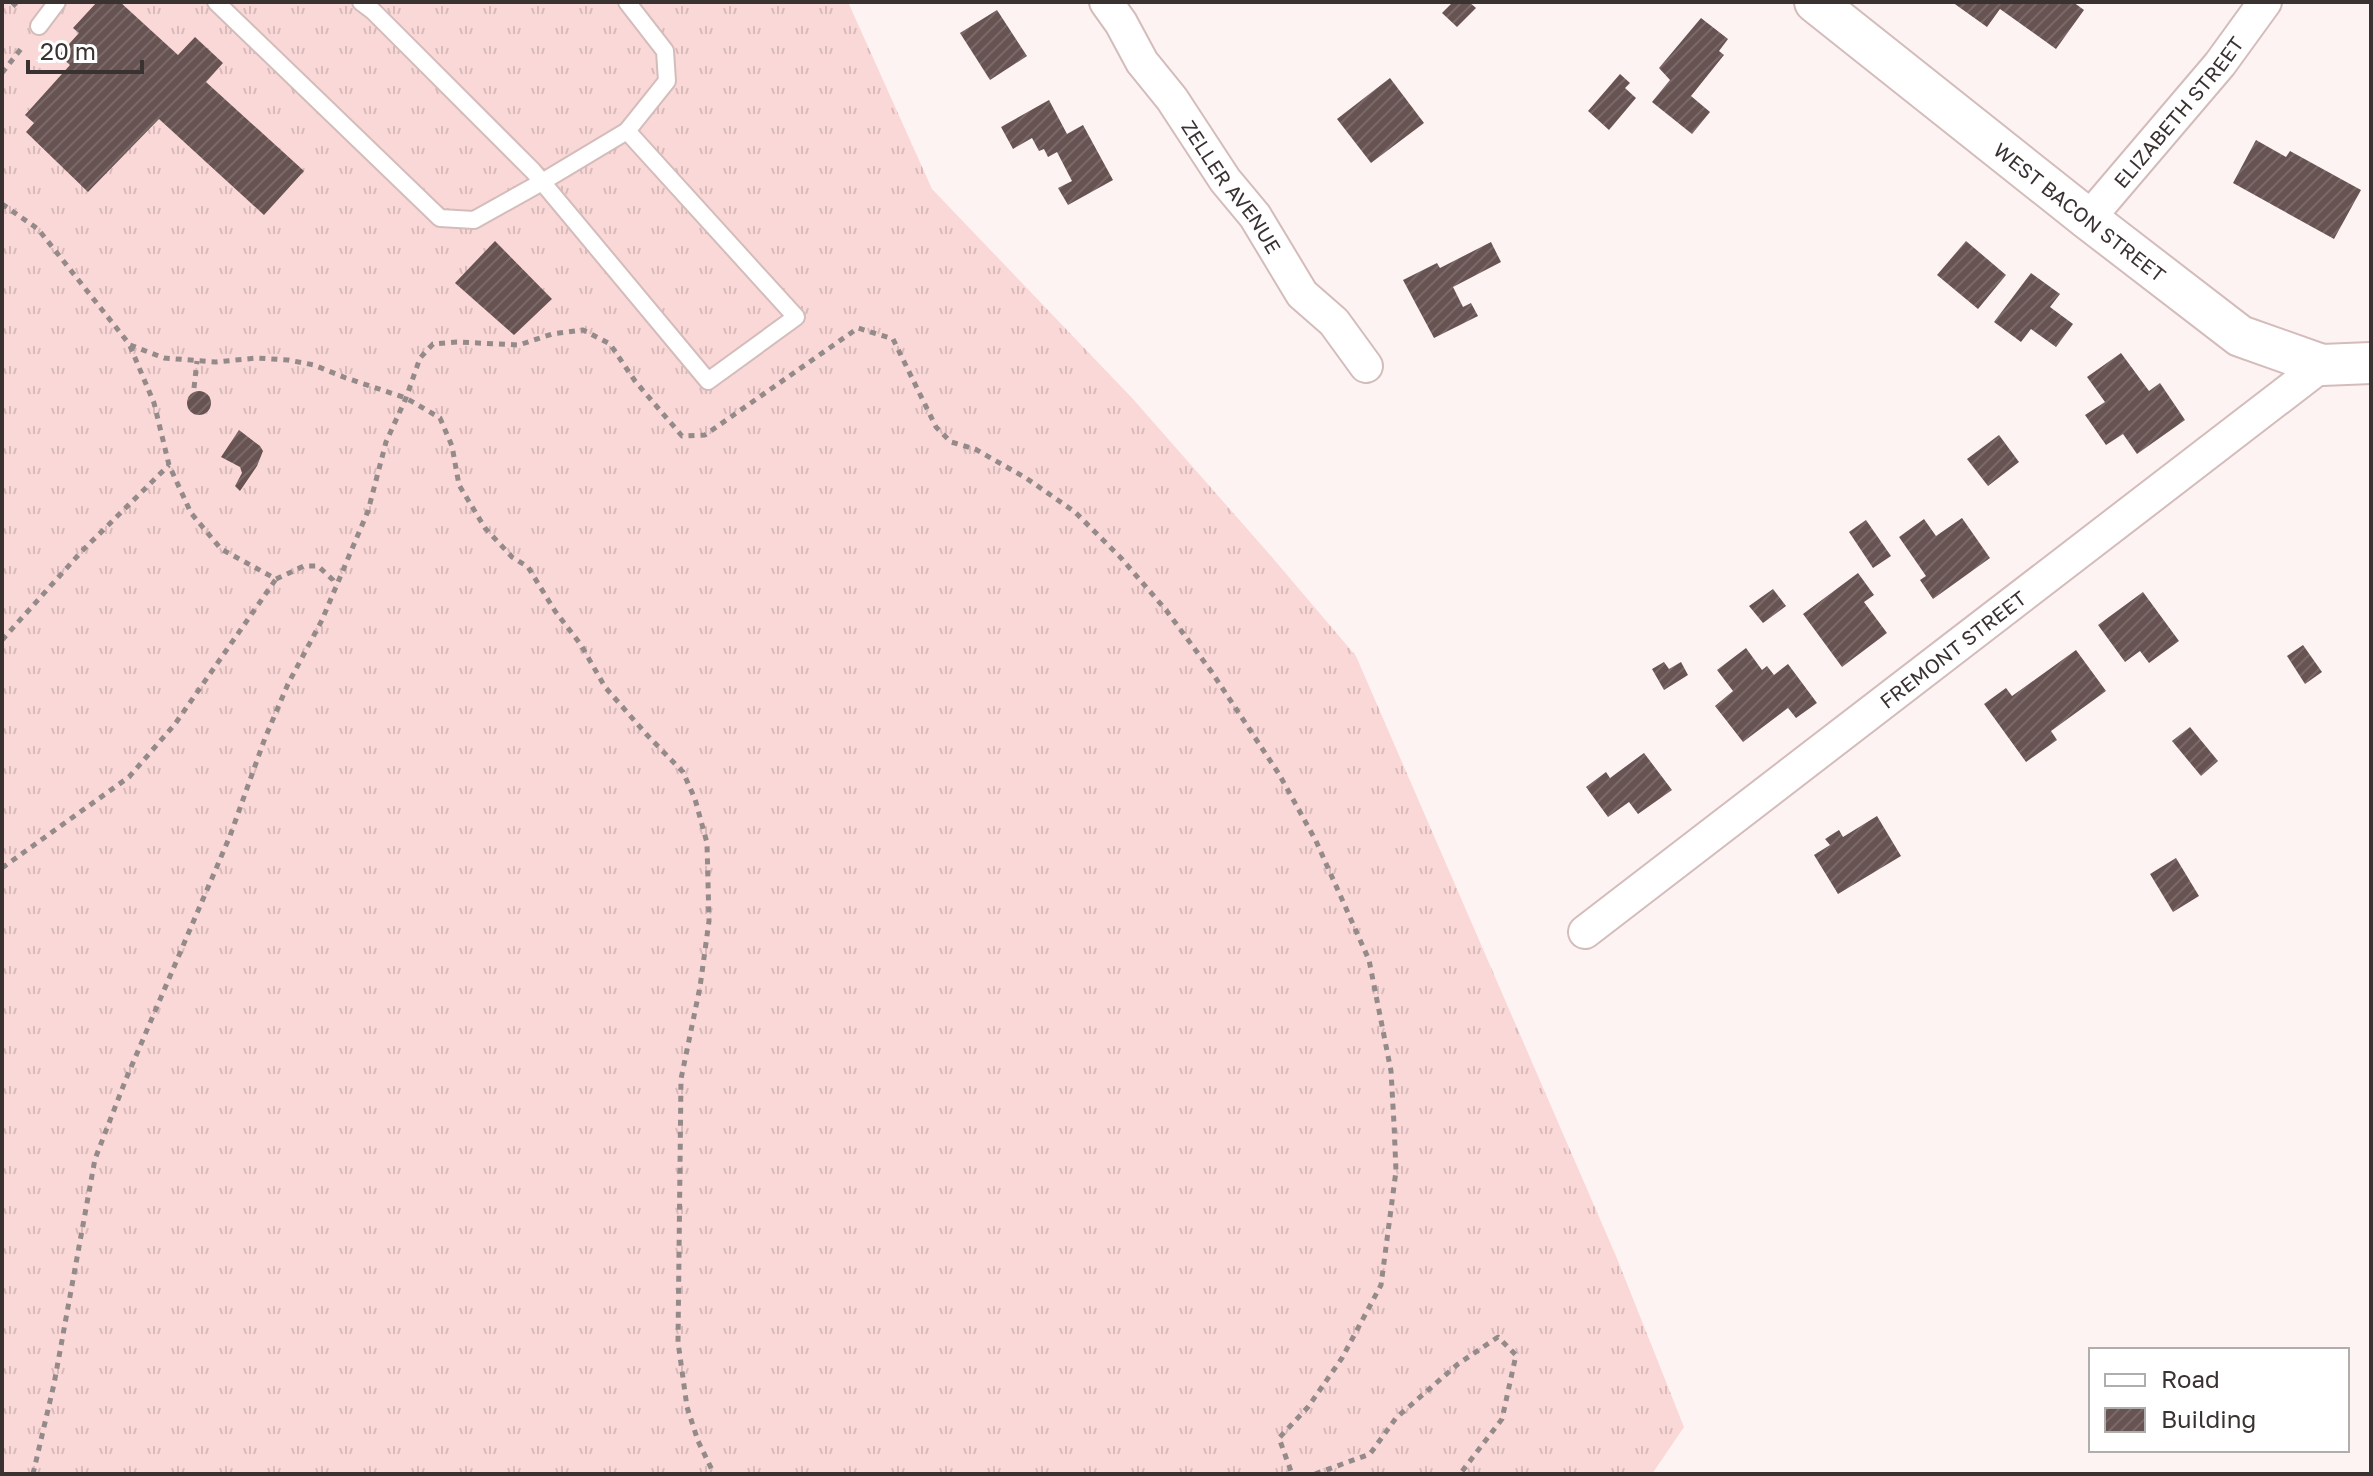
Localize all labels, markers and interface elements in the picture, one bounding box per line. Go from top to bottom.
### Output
scale bar [28,24,142,74]
street label: ELIZABETH STREET [2108,32,2248,192]
text: 20 m [40,36,96,65]
street label: ZELLER AVENUE [1177,116,1287,257]
street label: WEST BACON STREET [1989,137,2171,287]
street label: FREMONT STREET [1875,585,2031,713]
legend [2089,1348,2349,1452]
text: Road [2161,1364,2220,1393]
text: Building [2161,1404,2256,1433]

